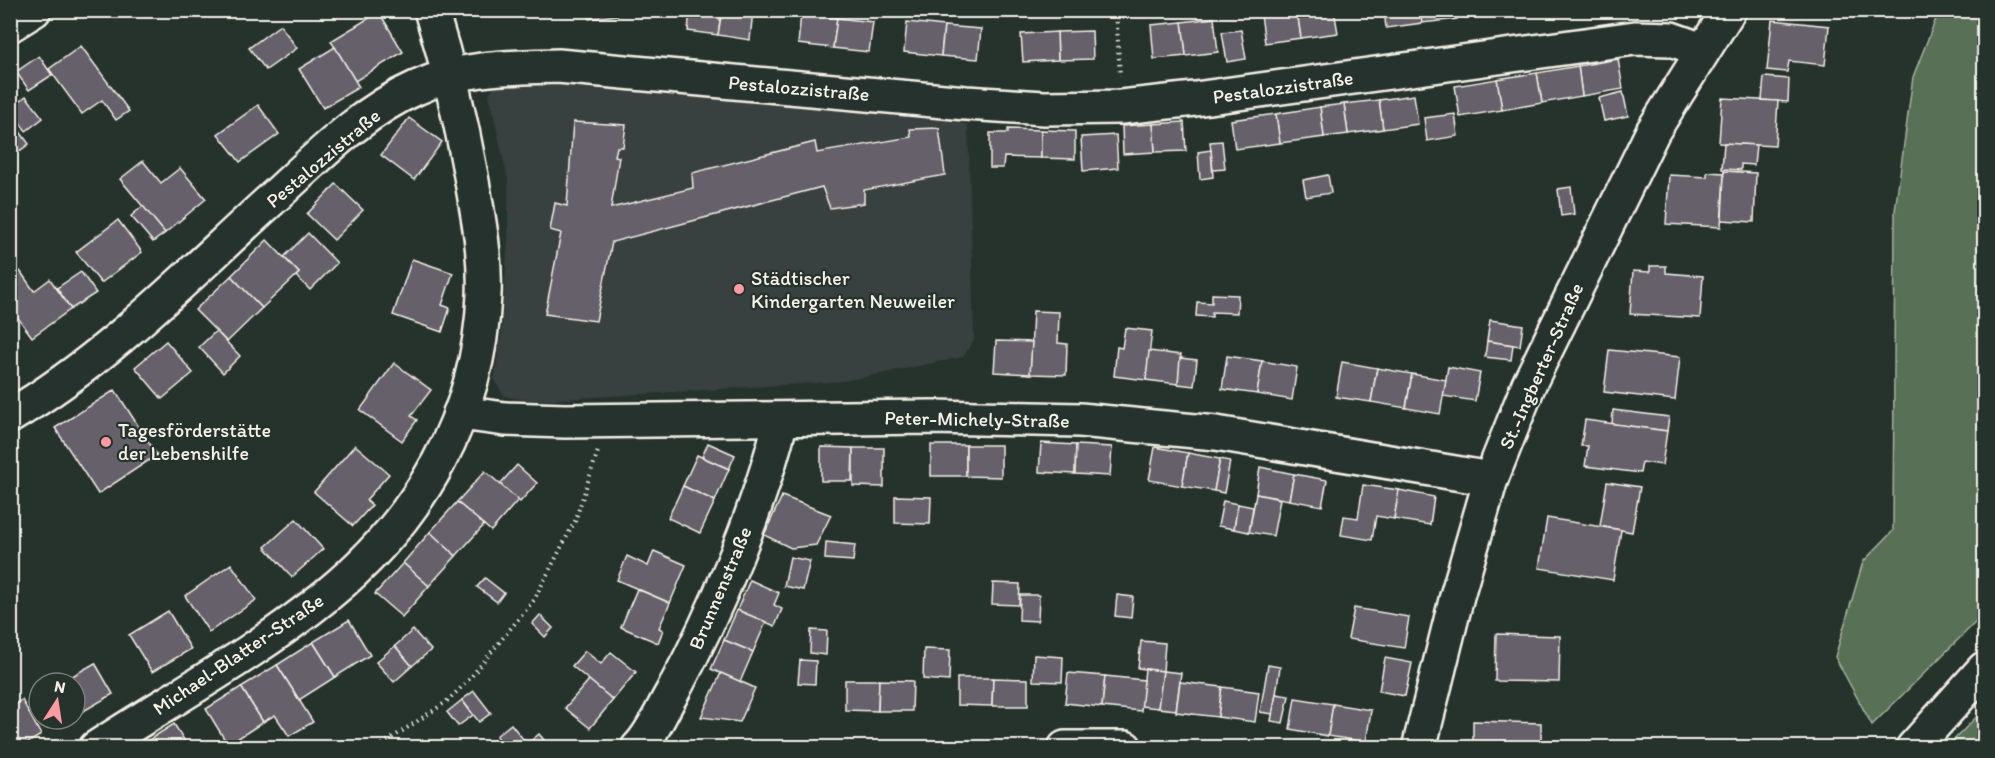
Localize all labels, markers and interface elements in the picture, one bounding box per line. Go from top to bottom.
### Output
street label: Pestalozzistraße [1211,65,1355,109]
street label: Pestalozzistraße [727,70,871,106]
street label: Pestalozzistraße [261,103,385,213]
place label: Städtischer Kindergarten Neuweiler [751,266,955,313]
street label: St.-Ingberter-Straße [1494,279,1588,453]
marker: Städtischer Kindergarten Neuweiler [732,282,746,296]
street label: Peter-Michely-Straße [884,405,1070,433]
place label: Tagesförderstätte der Lebenshilfe [118,418,271,465]
marker: Tagesförderstätte der Lebenshilfe [99,435,113,449]
street label: Brunnenstraße [683,523,757,653]
street label: Michael-Blatter-Straße [148,588,328,720]
north arrow [27,671,87,731]
text: N [53,676,67,697]

